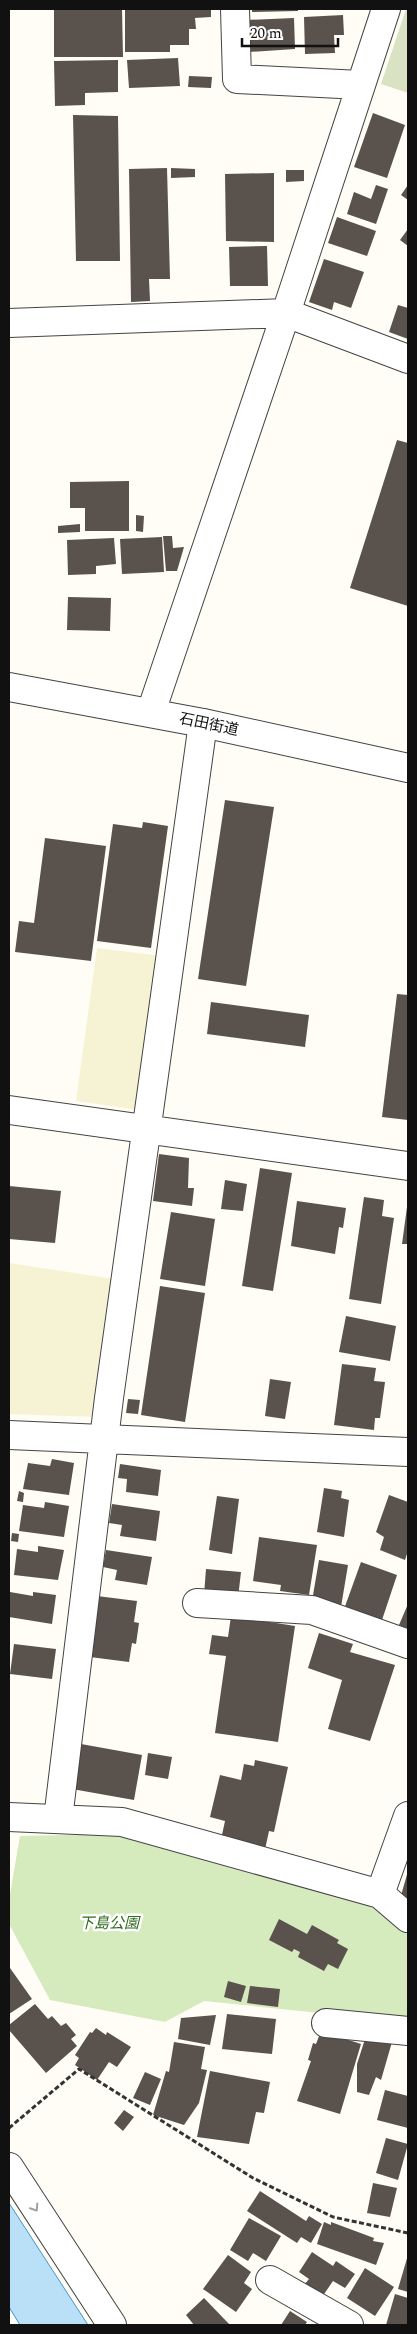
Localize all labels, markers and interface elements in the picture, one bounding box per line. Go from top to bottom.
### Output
scale bar [242,15,338,47]
text: 20 m [250,22,282,45]
street label: 石田街道 [177,707,241,742]
park label: 下島公園 [79,1912,141,1935]
one-way arrow [29,2202,39,2211]

